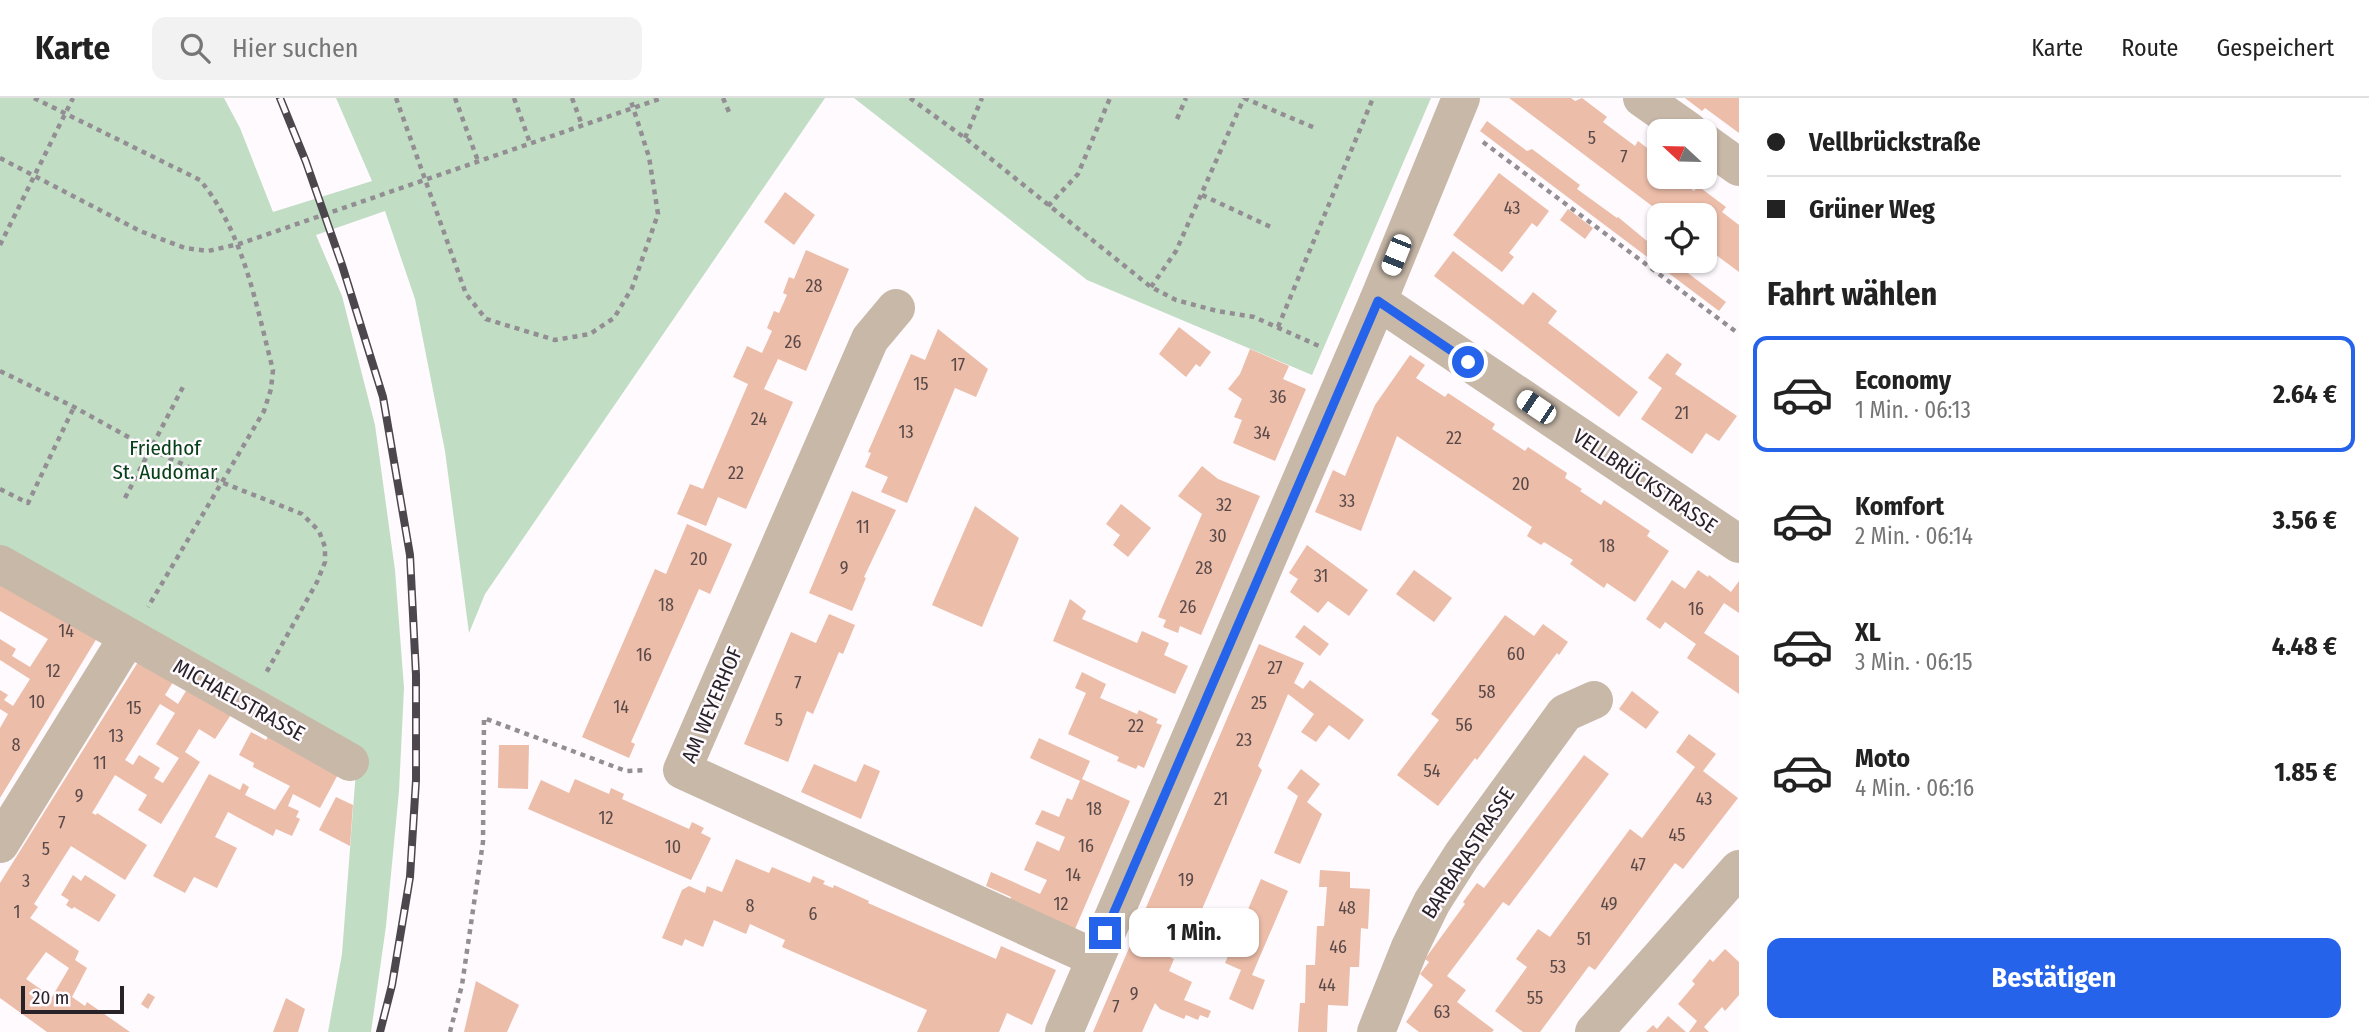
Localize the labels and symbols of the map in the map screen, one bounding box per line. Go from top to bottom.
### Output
north arrow [1647,119,1717,189]
house number: 5 [1588,127,1596,149]
house number: 7 [1620,146,1628,168]
house number: 43 [1504,197,1520,219]
car [1379,232,1414,278]
house number: 28 [806,275,822,297]
house number: 26 [785,331,802,353]
route start [1452,346,1484,378]
house number: 17 [951,354,965,376]
house number: 15 [913,373,929,395]
house number: 36 [1269,386,1287,408]
car [1513,387,1560,427]
house number: 21 [1675,402,1689,424]
house number: 24 [751,408,767,430]
house number: 13 [898,421,914,443]
house number: 34 [1254,422,1271,444]
street label: VELLBRÜCKSTRASSE [1568,423,1722,539]
house number: 22 [1446,427,1462,449]
park label: Friedhof St. Audomar [113,435,218,485]
house number: 22 [728,462,744,484]
house number: 20 [1512,473,1530,495]
house number: 33 [1339,490,1355,512]
house number: 32 [1216,494,1232,516]
house number: 11 [856,516,870,538]
house number: 30 [1209,525,1227,547]
house number: 18 [1599,535,1615,557]
house number: 20 [690,548,708,570]
house number: 9 [840,557,848,579]
house number: 28 [1196,557,1212,579]
house number: 31 [1314,565,1328,587]
house number: 18 [658,594,674,616]
house number: 26 [1180,596,1197,618]
house number: 16 [1688,598,1704,620]
house number: 14 [58,620,74,642]
street label: AM WEYERHOF [676,643,748,767]
house number: 60 [1507,643,1525,665]
house number: 16 [636,644,652,666]
street label: MICHAELSTRASSE [169,653,309,747]
house number: 27 [1267,657,1283,679]
house number: 12 [46,660,61,682]
house number: 7 [794,672,802,694]
house number: 58 [1478,681,1496,703]
house number: 10 [29,691,45,713]
house number: 25 [1251,692,1267,714]
house number: 14 [613,696,629,718]
house number: 15 [126,697,142,719]
house number: 5 [775,709,783,731]
house number: 56 [1455,714,1473,736]
house number: 22 [1128,715,1144,737]
house number: 13 [108,725,124,747]
house number: 23 [1236,729,1252,751]
house number: 8 [12,734,21,756]
house number: 11 [93,752,107,774]
house number: 54 [1424,760,1441,782]
street label: BARBARASTRASSE [1416,782,1520,924]
house number: 9 [75,785,83,807]
house number: 21 [1214,788,1228,810]
house number: 43 [1696,788,1712,810]
house number: 18 [1086,798,1102,820]
house number: 12 [599,807,614,829]
house number: 7 [58,812,66,834]
house number: 45 [1669,824,1685,846]
house number: 16 [1078,835,1094,857]
house number: 10 [665,836,681,858]
house number: 5 [42,838,50,860]
house number: 47 [1630,854,1646,876]
house number: 14 [1065,864,1081,886]
house number: 19 [1178,869,1194,891]
house number: 3 [22,870,30,892]
house number: 12 [1054,893,1069,915]
house number: 49 [1600,893,1618,915]
house number: 8 [746,895,755,917]
house number: 48 [1338,897,1356,919]
house number: 1 [13,901,21,923]
house number: 6 [809,903,818,925]
callout: 1 Min. [1130,908,1259,958]
route end [1089,917,1121,949]
house number: 51 [1577,928,1591,950]
house number: 46 [1329,936,1347,958]
house number: 53 [1550,956,1566,978]
house number: 44 [1318,974,1336,996]
scale bar [21,983,124,1015]
house number: 9 [1130,983,1138,1005]
house number: 55 [1527,987,1543,1009]
house number: 7 [1112,996,1120,1018]
house number: 63 [1434,1001,1450,1023]

